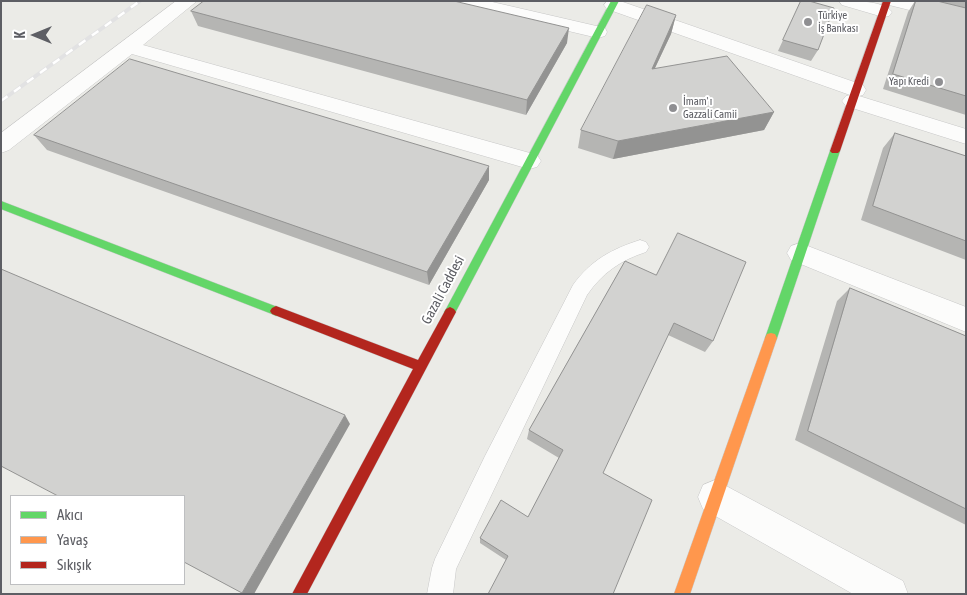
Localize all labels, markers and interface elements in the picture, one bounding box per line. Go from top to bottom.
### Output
place label: Türkiye İş Bankası [818,9,858,35]
north arrow [10,10,60,60]
marker: Türkiye İş Bankası [802,16,814,28]
text: K [12,32,28,38]
place label: Yapı Kredi [889,75,929,89]
marker: Yapı Kredi [933,76,945,88]
place label: İmam' ı Gazzali Camii [683,95,737,121]
marker: İmam' ı Gazzali Camii [667,102,679,114]
street label: Gazali Caddesi [418,253,468,327]
legend [10,495,185,585]
text: Akıcı [57,506,83,523]
text: Yavaş [57,531,88,548]
text: Sıkışık [57,556,92,573]

